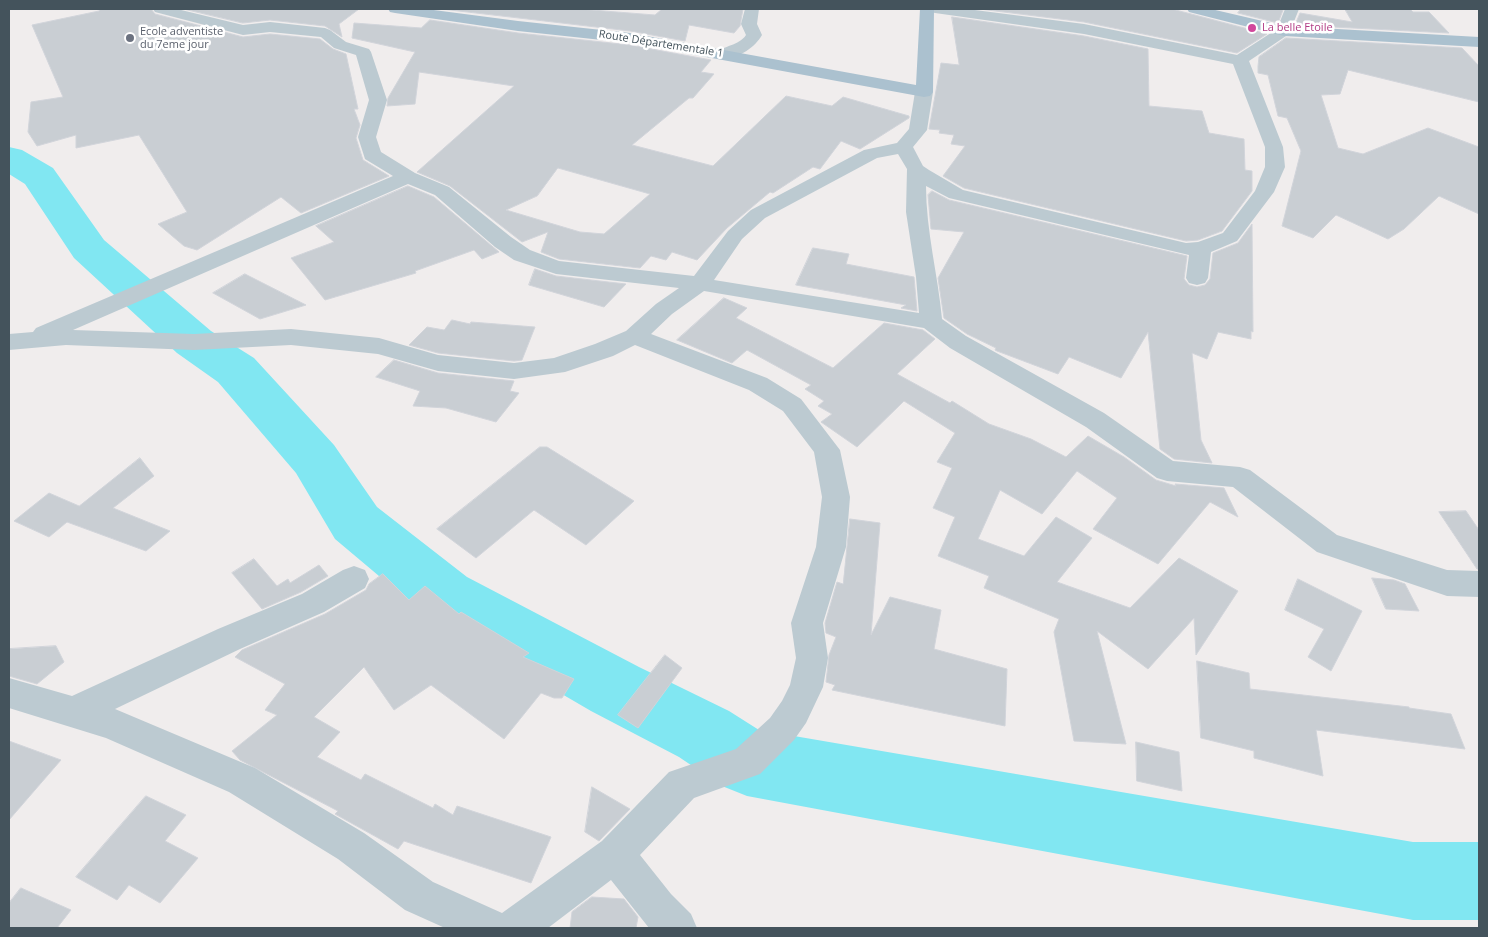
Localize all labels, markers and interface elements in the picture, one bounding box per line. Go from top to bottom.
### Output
place label: La belle Etoile [1262,21,1333,35]
marker: La belle Etoile [1246,22,1258,34]
place label: Ecole adventiste du 7eme jour [140,25,223,51]
street label: Route Départementale 1 [598,28,724,60]
marker: Ecole adventiste du 7eme jour [124,32,136,44]

